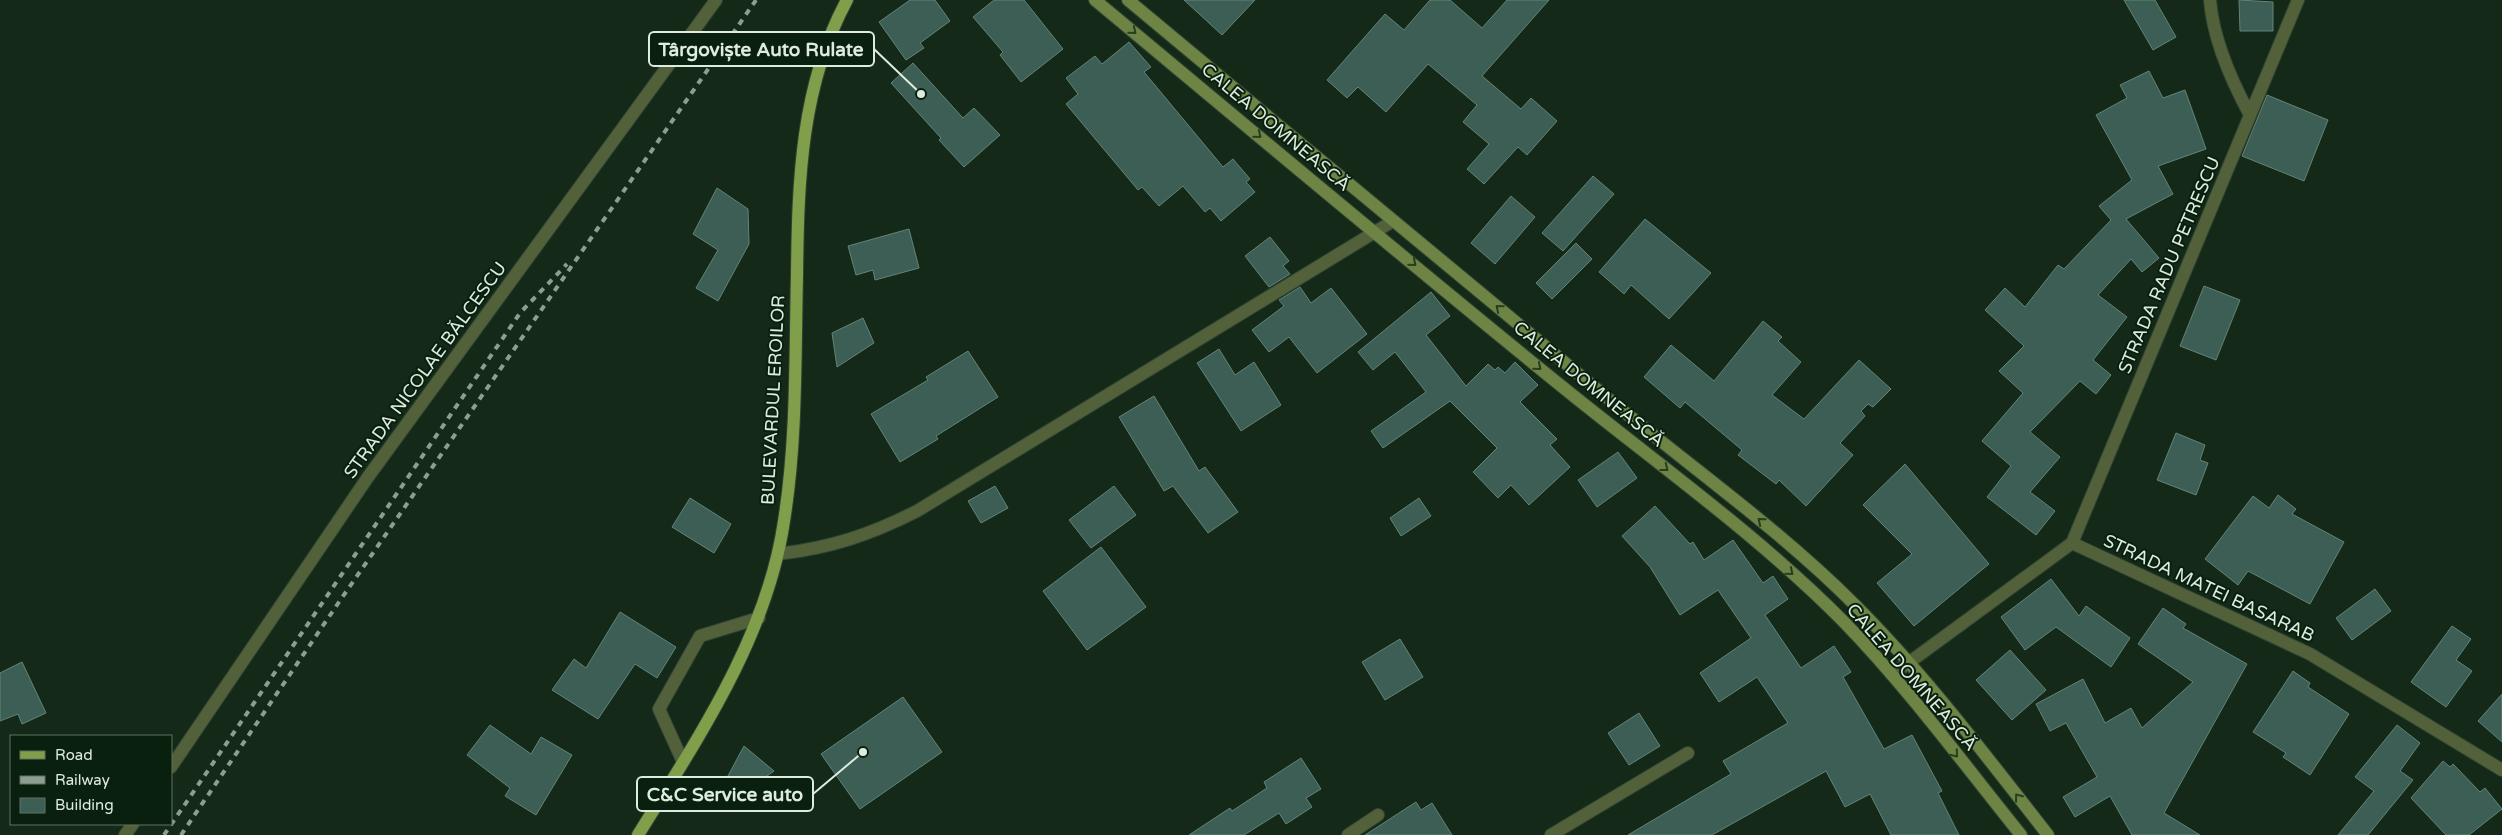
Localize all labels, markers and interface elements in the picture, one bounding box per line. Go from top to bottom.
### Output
one-way arrow [1127,26,1136,35]
callout: Târgoviște Auto Rulate [649,32,874,66]
text: Târgoviște Auto Rulate [657,39,864,62]
street label: CALEA DOMNEASCĂ [1197,58,1355,196]
one-way arrow [1252,129,1261,138]
street label: STRADA RADU PETRESCU [2113,153,2225,377]
street label: STRADA NICOLAE BĂLCESCU [339,257,511,483]
one-way arrow [1407,258,1416,266]
street label: BULEVARDUL EROILOR [757,295,789,505]
one-way arrow [1495,305,1504,314]
street label: CALEA DOMNEASCĂ [1509,316,1669,452]
one-way arrow [1532,361,1541,369]
one-way arrow [1659,462,1669,471]
one-way arrow [1757,517,1766,526]
street label: STRADA MATEI BASARAB [2100,529,2318,647]
one-way arrow [1785,566,1794,575]
street label: CALEA DOMNEASCĂ [1842,599,1982,755]
legend [10,735,172,825]
text: Road [55,746,93,764]
one-way arrow [1950,748,1959,757]
text: Railway [55,771,110,789]
callout: C&C Service auto [637,777,813,811]
text: C&C Service auto [647,784,803,806]
one-way arrow [2015,794,2023,803]
text: Building [55,796,114,814]

